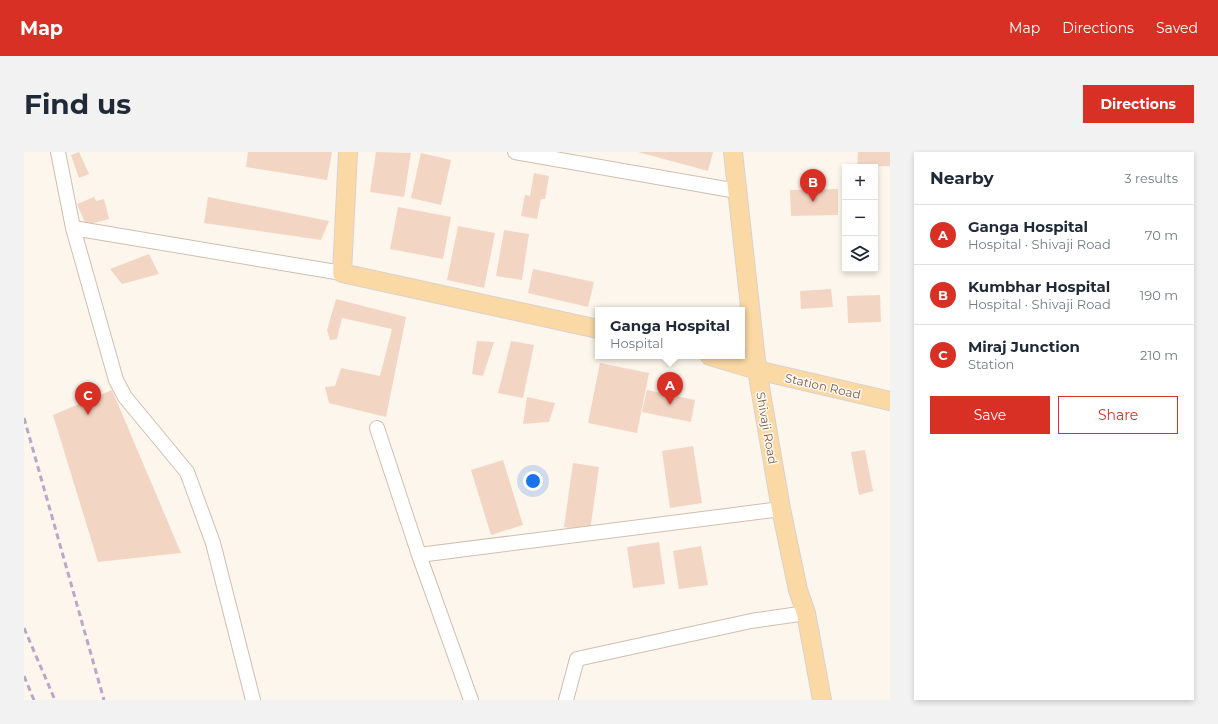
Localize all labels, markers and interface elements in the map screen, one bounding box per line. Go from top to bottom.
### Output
text: Map [20,17,63,40]
text: Map [1009,19,1040,37]
text: Directions [1062,19,1134,37]
text: Saved [1156,19,1198,37]
button: Directions [1083,85,1194,123]
text: Find us [24,87,131,121]
map controls [842,164,878,272]
button: + [842,164,878,200]
text: Nearby [930,168,994,188]
pin: B [800,169,826,202]
text: 3 results [1124,170,1178,186]
button: − [842,200,878,236]
text: Ganga Hospital [968,217,1088,236]
text: A [938,227,948,243]
text: 70 m [1145,227,1178,243]
button: layers [842,236,878,272]
text: Hospital · Shivaji Road [968,236,1111,252]
text: Kumbhar Hospital [968,277,1110,296]
text: B [938,287,948,303]
text: 190 m [1140,287,1178,303]
text: Hospital · Shivaji Road [968,296,1111,312]
popup [595,307,745,359]
text: Ganga Hospital [610,316,730,335]
text: Hospital [610,335,663,351]
text: Miraj Junction [968,337,1080,356]
text: C [938,347,948,363]
text: 210 m [1140,347,1178,363]
text: Station [968,356,1014,372]
street label: Station Road [784,370,862,402]
pin: A [657,372,683,405]
pin: C [75,382,101,415]
street label: Shivaji Road [753,391,781,465]
button: Save [930,396,1050,434]
button: Share [1058,396,1178,434]
your location [523,471,543,491]

